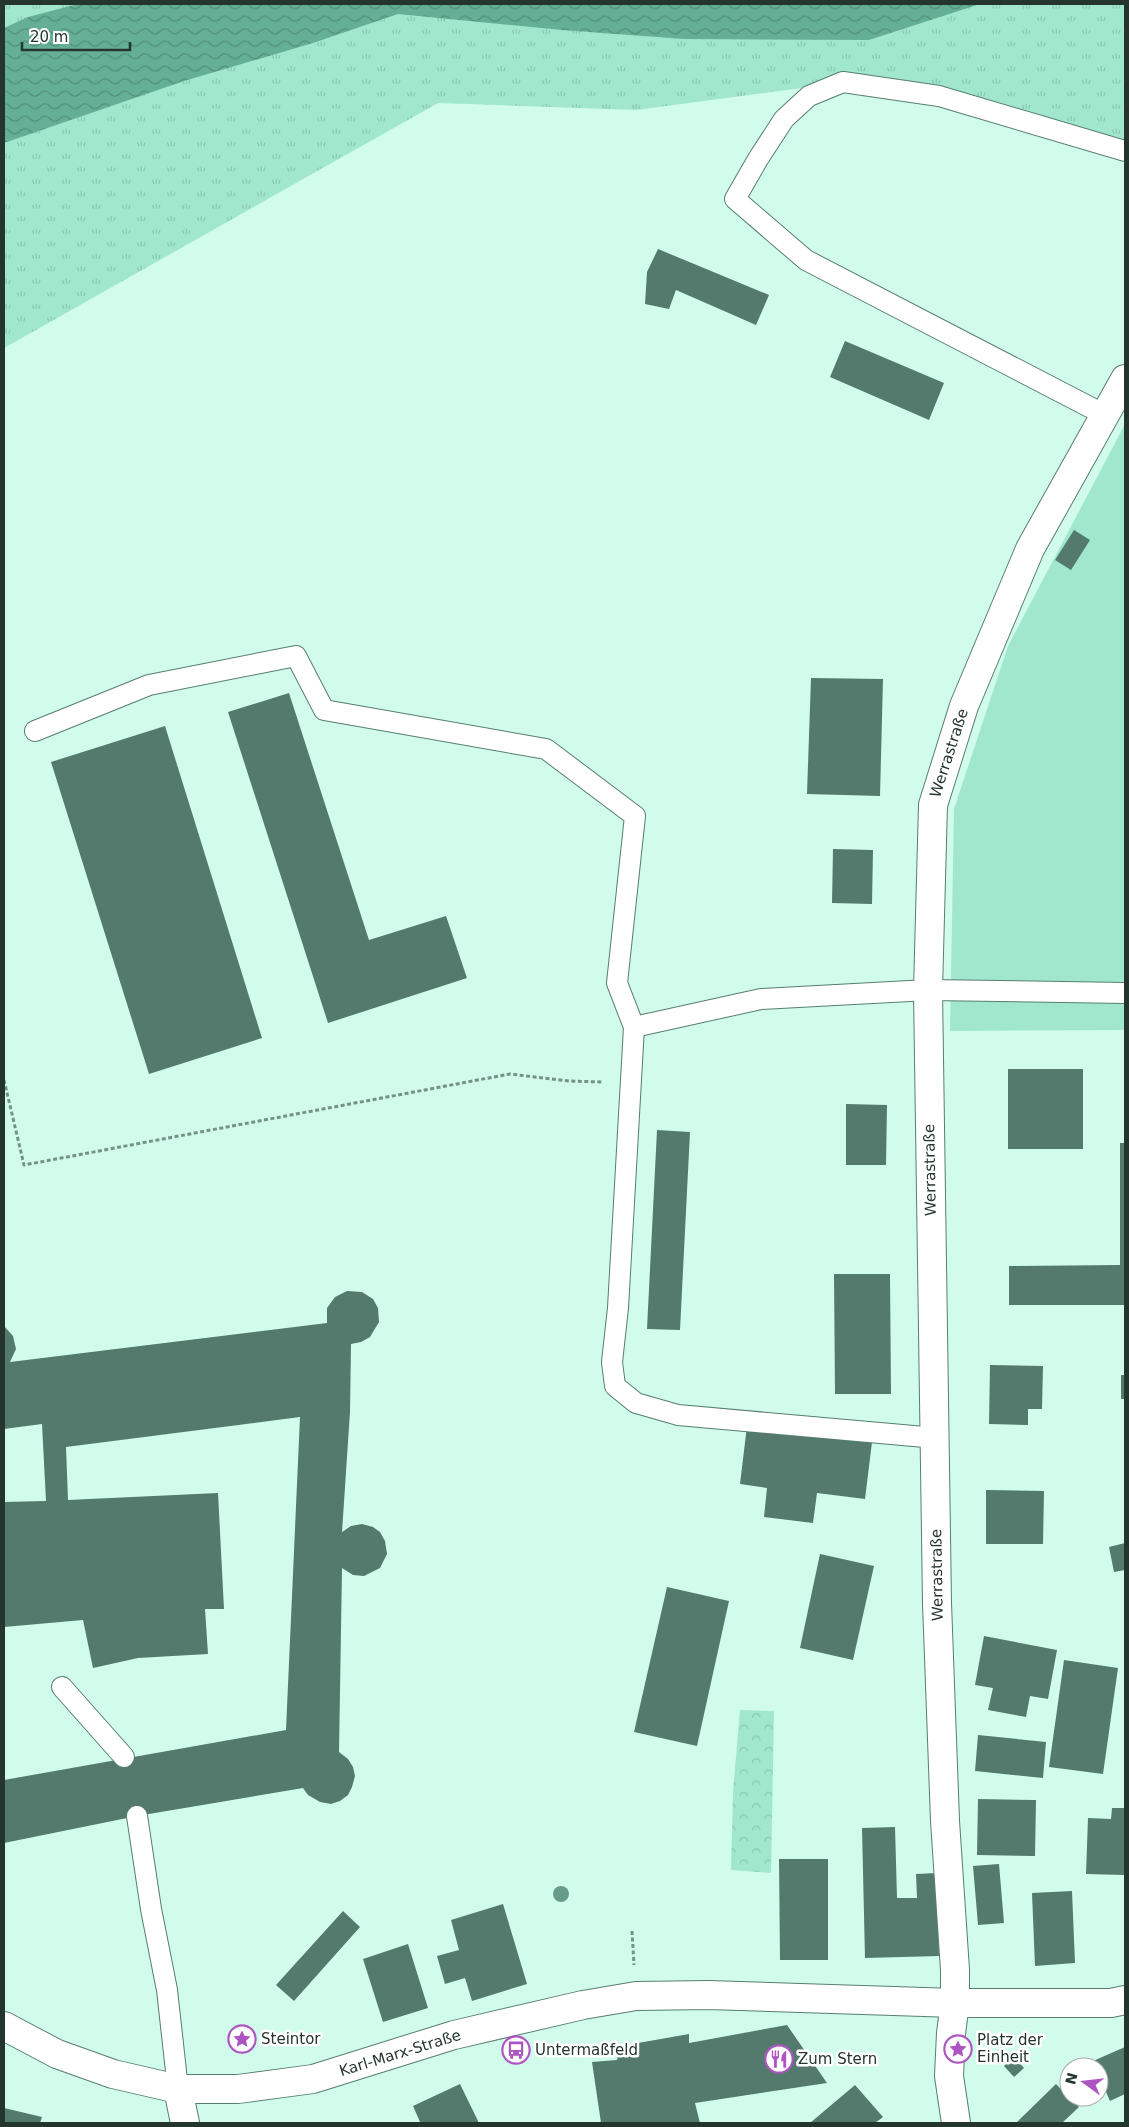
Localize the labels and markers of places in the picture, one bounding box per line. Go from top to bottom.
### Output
place icon: Steintor [227,2024,257,2054]
place label: Steintor [261,2030,321,2048]
place label: Platz der Einheit [977,2031,1044,2066]
place icon: Platz der Einheit [943,2034,973,2064]
bus stop icon: Untermaßfeld [501,2035,531,2065]
place label: Untermaßfeld [535,2041,638,2059]
restaurant icon: Zum Stern [764,2044,794,2074]
place label: Zum Stern [798,2050,877,2068]

